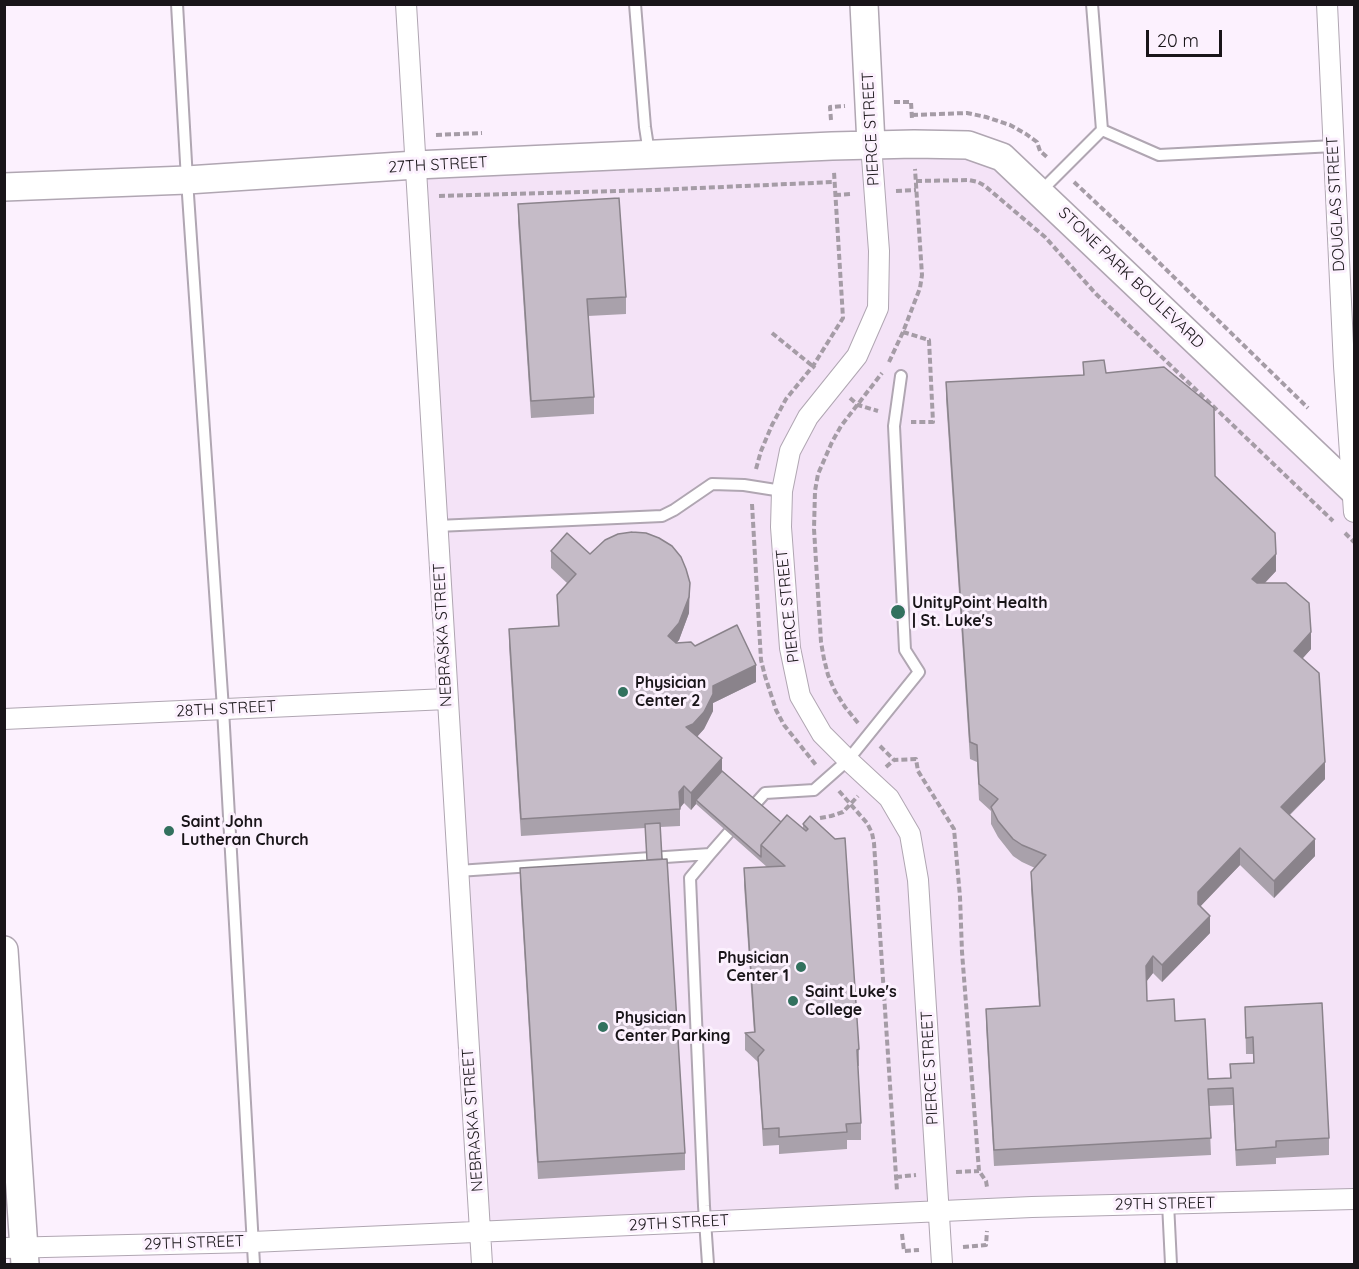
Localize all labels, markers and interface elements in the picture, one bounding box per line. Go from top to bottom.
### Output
scale bar [1149,18,1226,56]
text: 20 m [1157,29,1199,52]
street label: PIERCE STREET [858,71,884,187]
street label: DOUGLAS STREET [1323,136,1349,272]
street label: 27TH STREET [388,153,488,177]
street label: STONE PARK BOULEVARD [1054,203,1208,353]
street label: PIERCE STREET [772,548,804,664]
street label: NEBRASKA STREET [430,563,456,707]
place label: UnityPoint Health | St. Luke's [912,593,1048,631]
marker: UnityPoint Health | St. Luke's [889,603,907,621]
place label: Physician Center 2 [635,673,706,711]
marker: Physician Center 2 [616,685,630,699]
street label: 28TH STREET [175,697,277,721]
place label: Saint John Lutheran Church [181,812,309,850]
marker: Saint John Lutheran Church [162,824,176,838]
place label: Physician Center 1 [718,948,789,986]
marker: Physician Center 1 [794,960,808,974]
place label: Saint Luke's College [805,982,897,1020]
marker: Saint Luke's College [786,994,800,1008]
place label: Physician Center Parking [615,1008,731,1046]
street label: PIERCE STREET [917,1010,943,1126]
marker: Physician Center Parking [596,1020,610,1034]
street label: NEBRASKA STREET [458,1048,488,1192]
street label: 29TH STREET [1115,1194,1215,1214]
street label: 29TH STREET [628,1211,730,1235]
street label: 29TH STREET [143,1232,245,1254]

